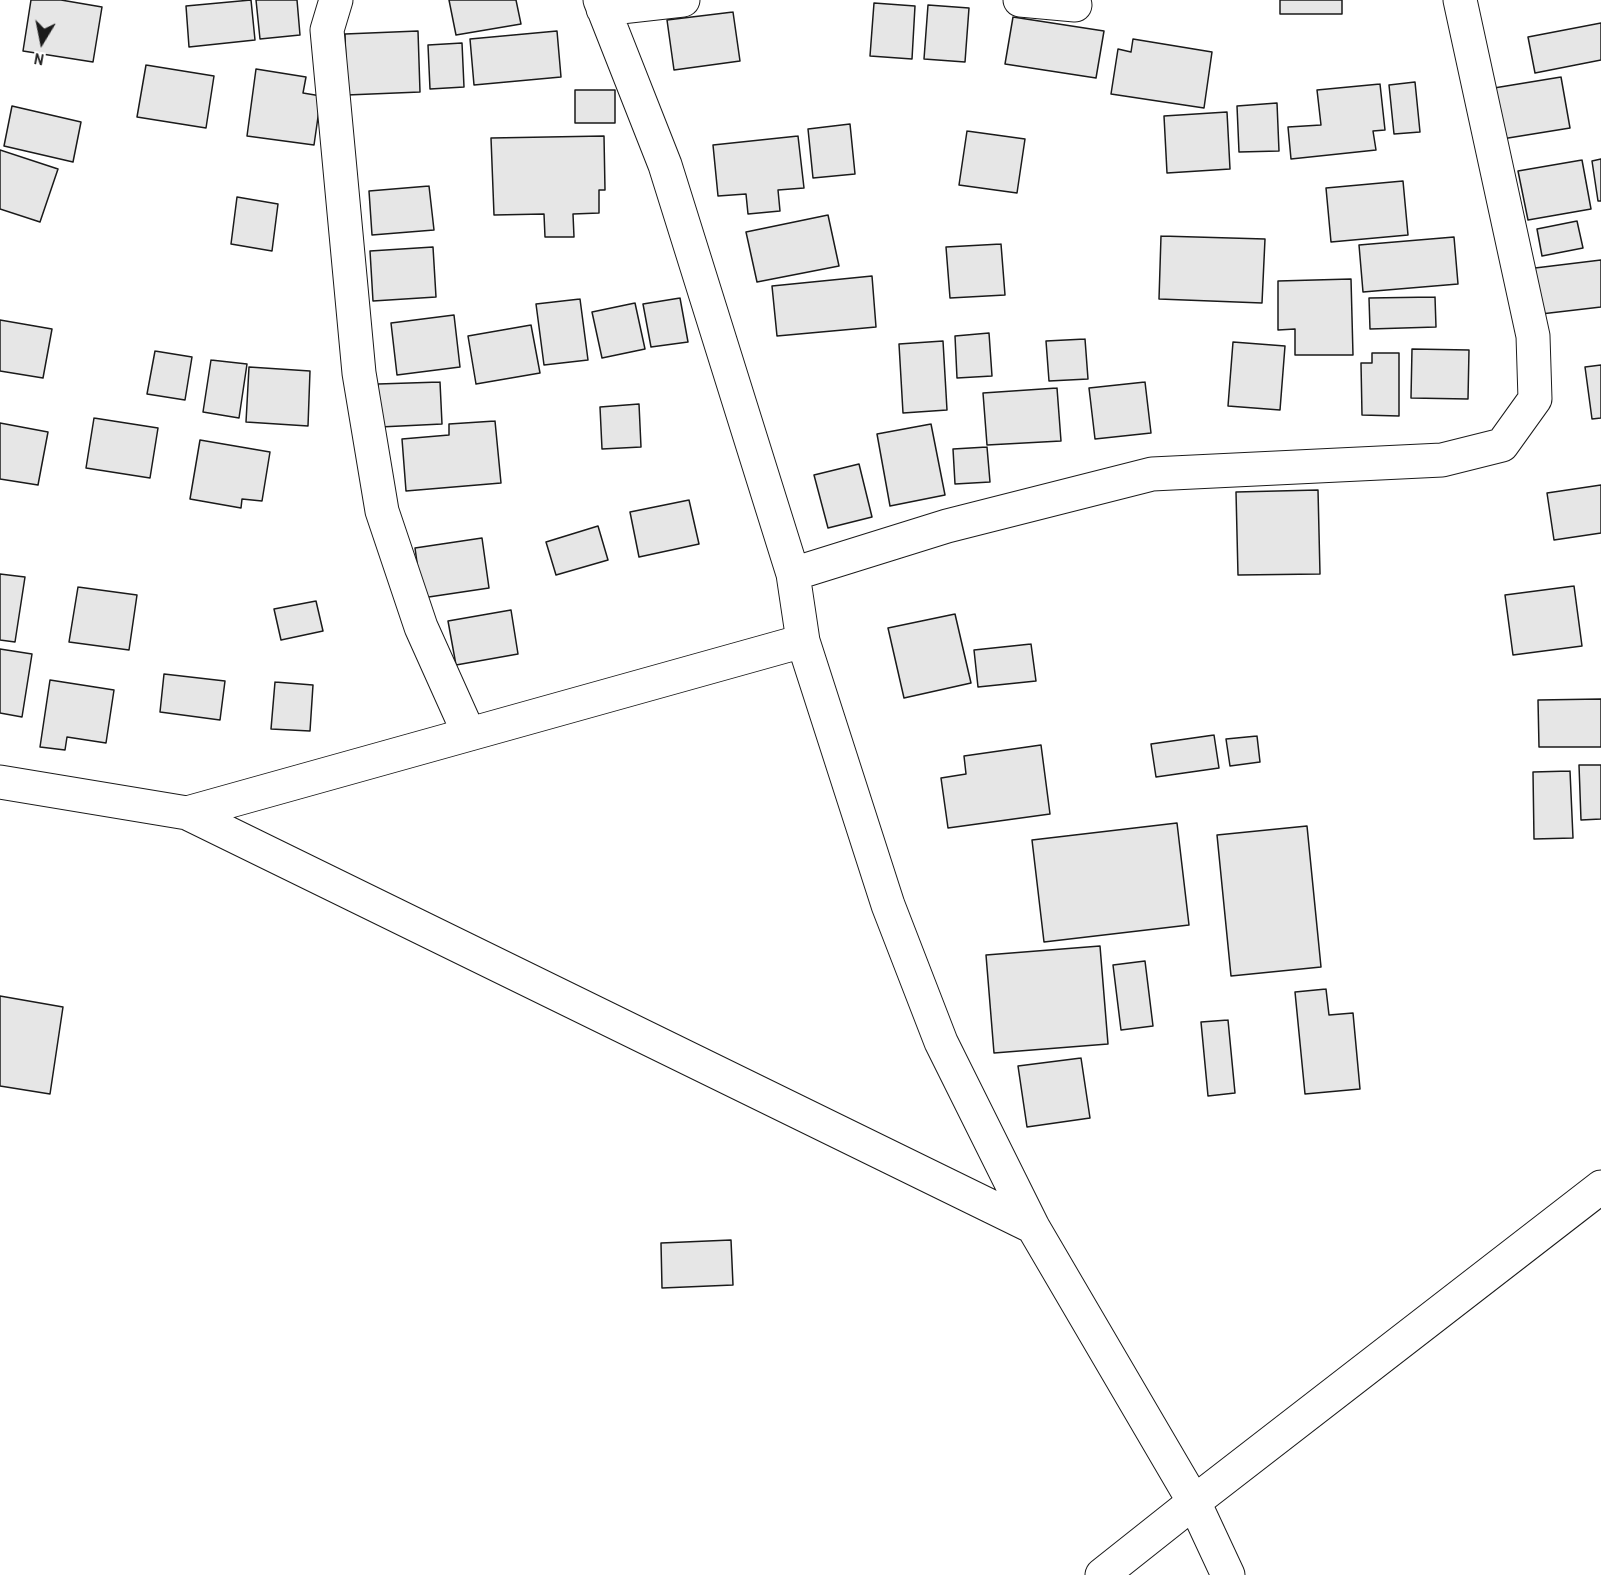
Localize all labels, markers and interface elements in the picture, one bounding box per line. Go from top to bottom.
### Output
north arrow [12,12,72,72]
text: N [32,48,45,71]

